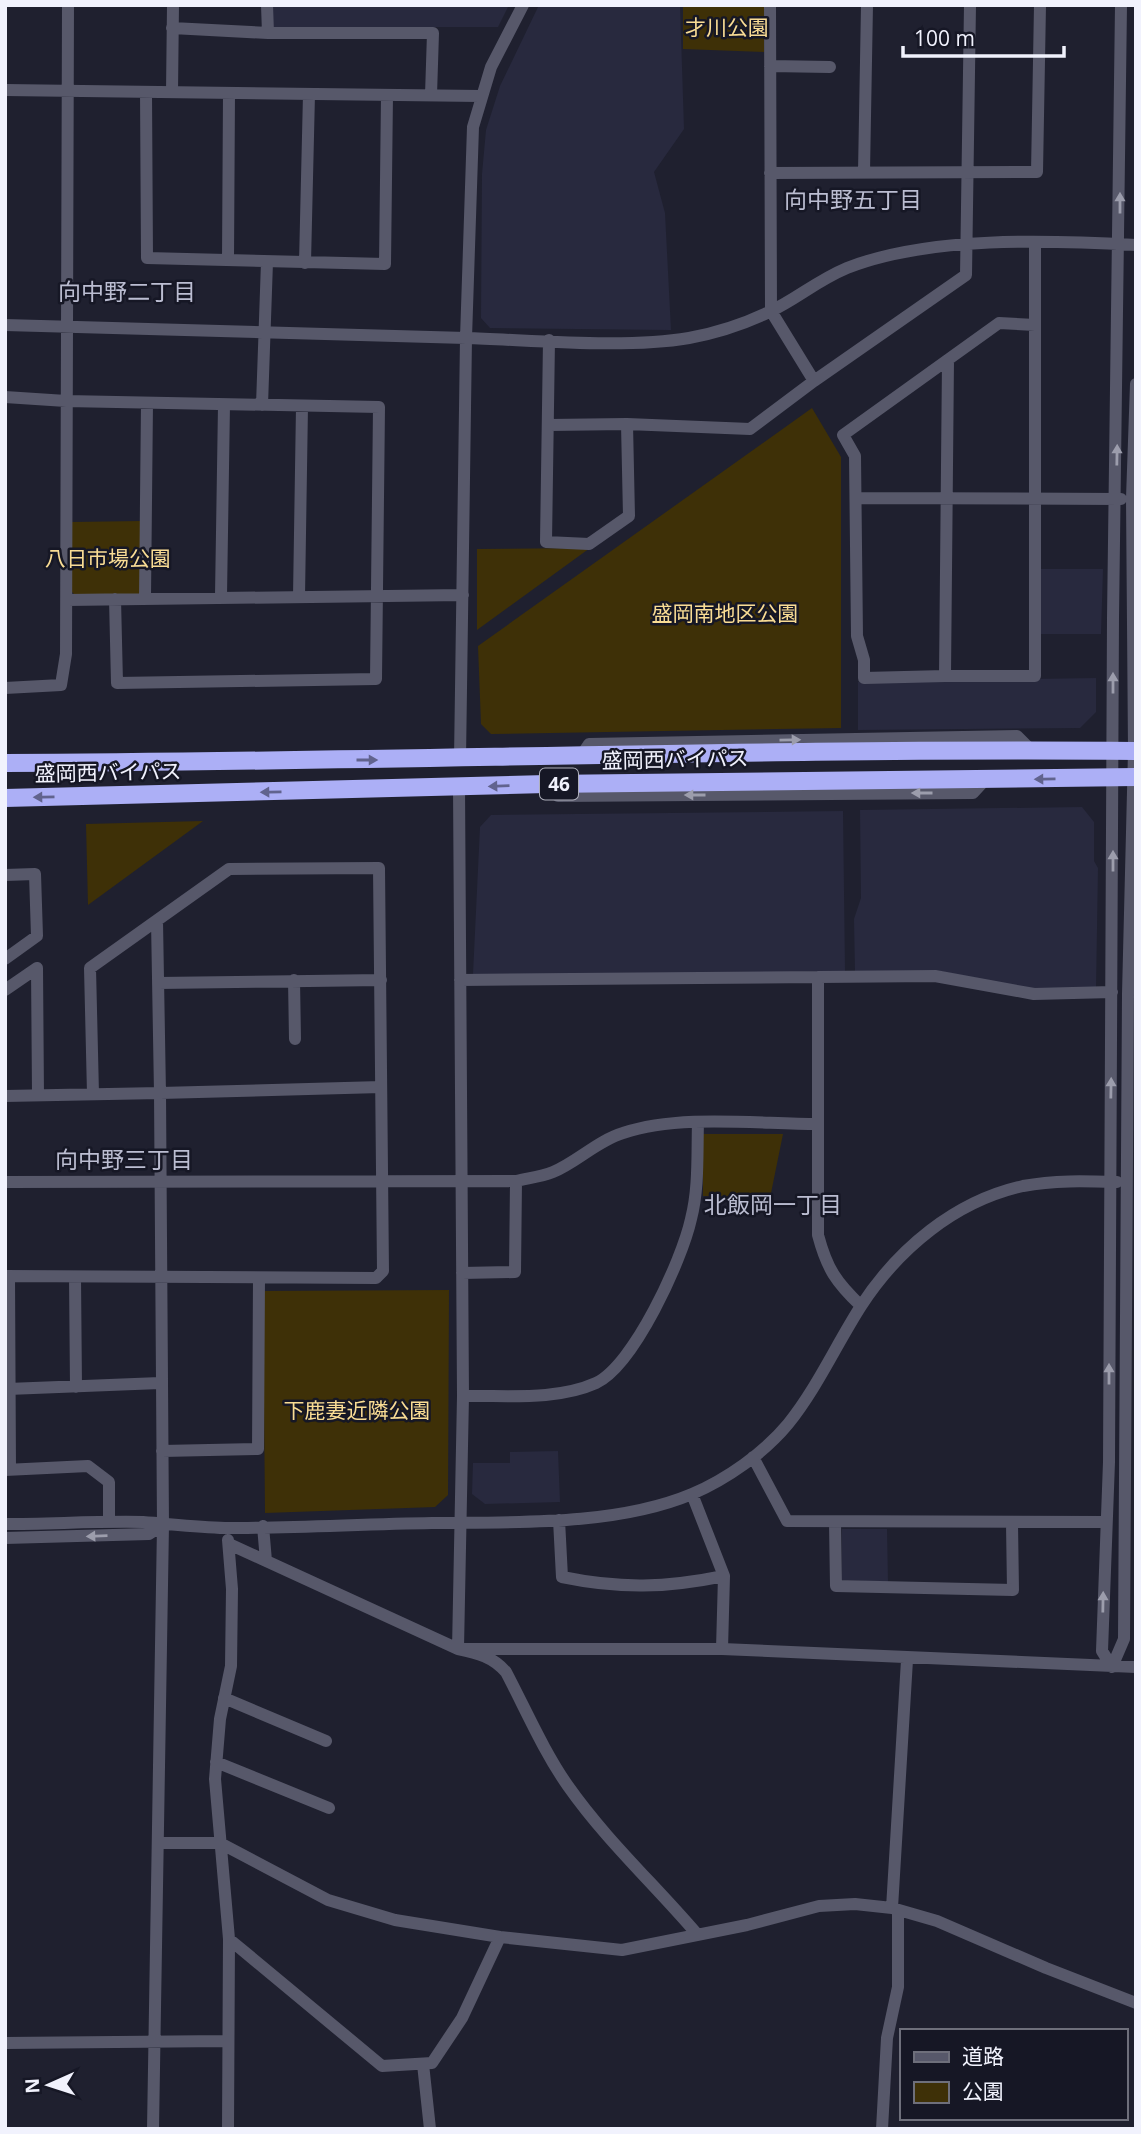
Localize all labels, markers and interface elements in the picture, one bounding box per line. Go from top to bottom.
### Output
park label: 才川公園 [685,13,769,41]
scale bar [903,14,1064,58]
text: 100 m [914,24,975,52]
district label: 向中野五丁目 [784,183,922,215]
one-way arrow [1114,192,1126,214]
district label: 向中野二丁目 [58,275,196,307]
one-way arrow [1111,444,1123,466]
park label: 八日市場公園 [45,544,171,572]
park label: 盛岡南地区公園 [652,599,799,627]
one-way arrow [1107,671,1119,693]
one-way arrow [779,735,801,746]
street label: 盛岡西バイパス [601,744,749,774]
one-way arrow [357,755,379,766]
street label: 盛岡西バイパス [34,757,182,787]
road number: 46 [540,768,578,800]
one-way arrow [1033,773,1055,785]
one-way arrow [487,780,509,791]
one-way arrow [260,786,282,797]
one-way arrow [911,787,933,799]
one-way arrow [684,789,706,801]
one-way arrow [33,792,55,803]
one-way arrow [1107,849,1119,871]
one-way arrow [1105,1077,1117,1099]
district label: 向中野三丁目 [55,1143,193,1175]
district label: 北飯岡一丁目 [704,1188,842,1220]
one-way arrow [1103,1363,1115,1385]
park label: 下鹿妻近隣公園 [284,1396,431,1424]
one-way arrow [86,1530,108,1541]
one-way arrow [1097,1590,1108,1612]
legend [900,2029,1127,2120]
text: 道路 [962,2042,1004,2070]
north arrow [14,2050,84,2120]
text: N [19,2077,45,2094]
text: 公園 [962,2077,1004,2105]

